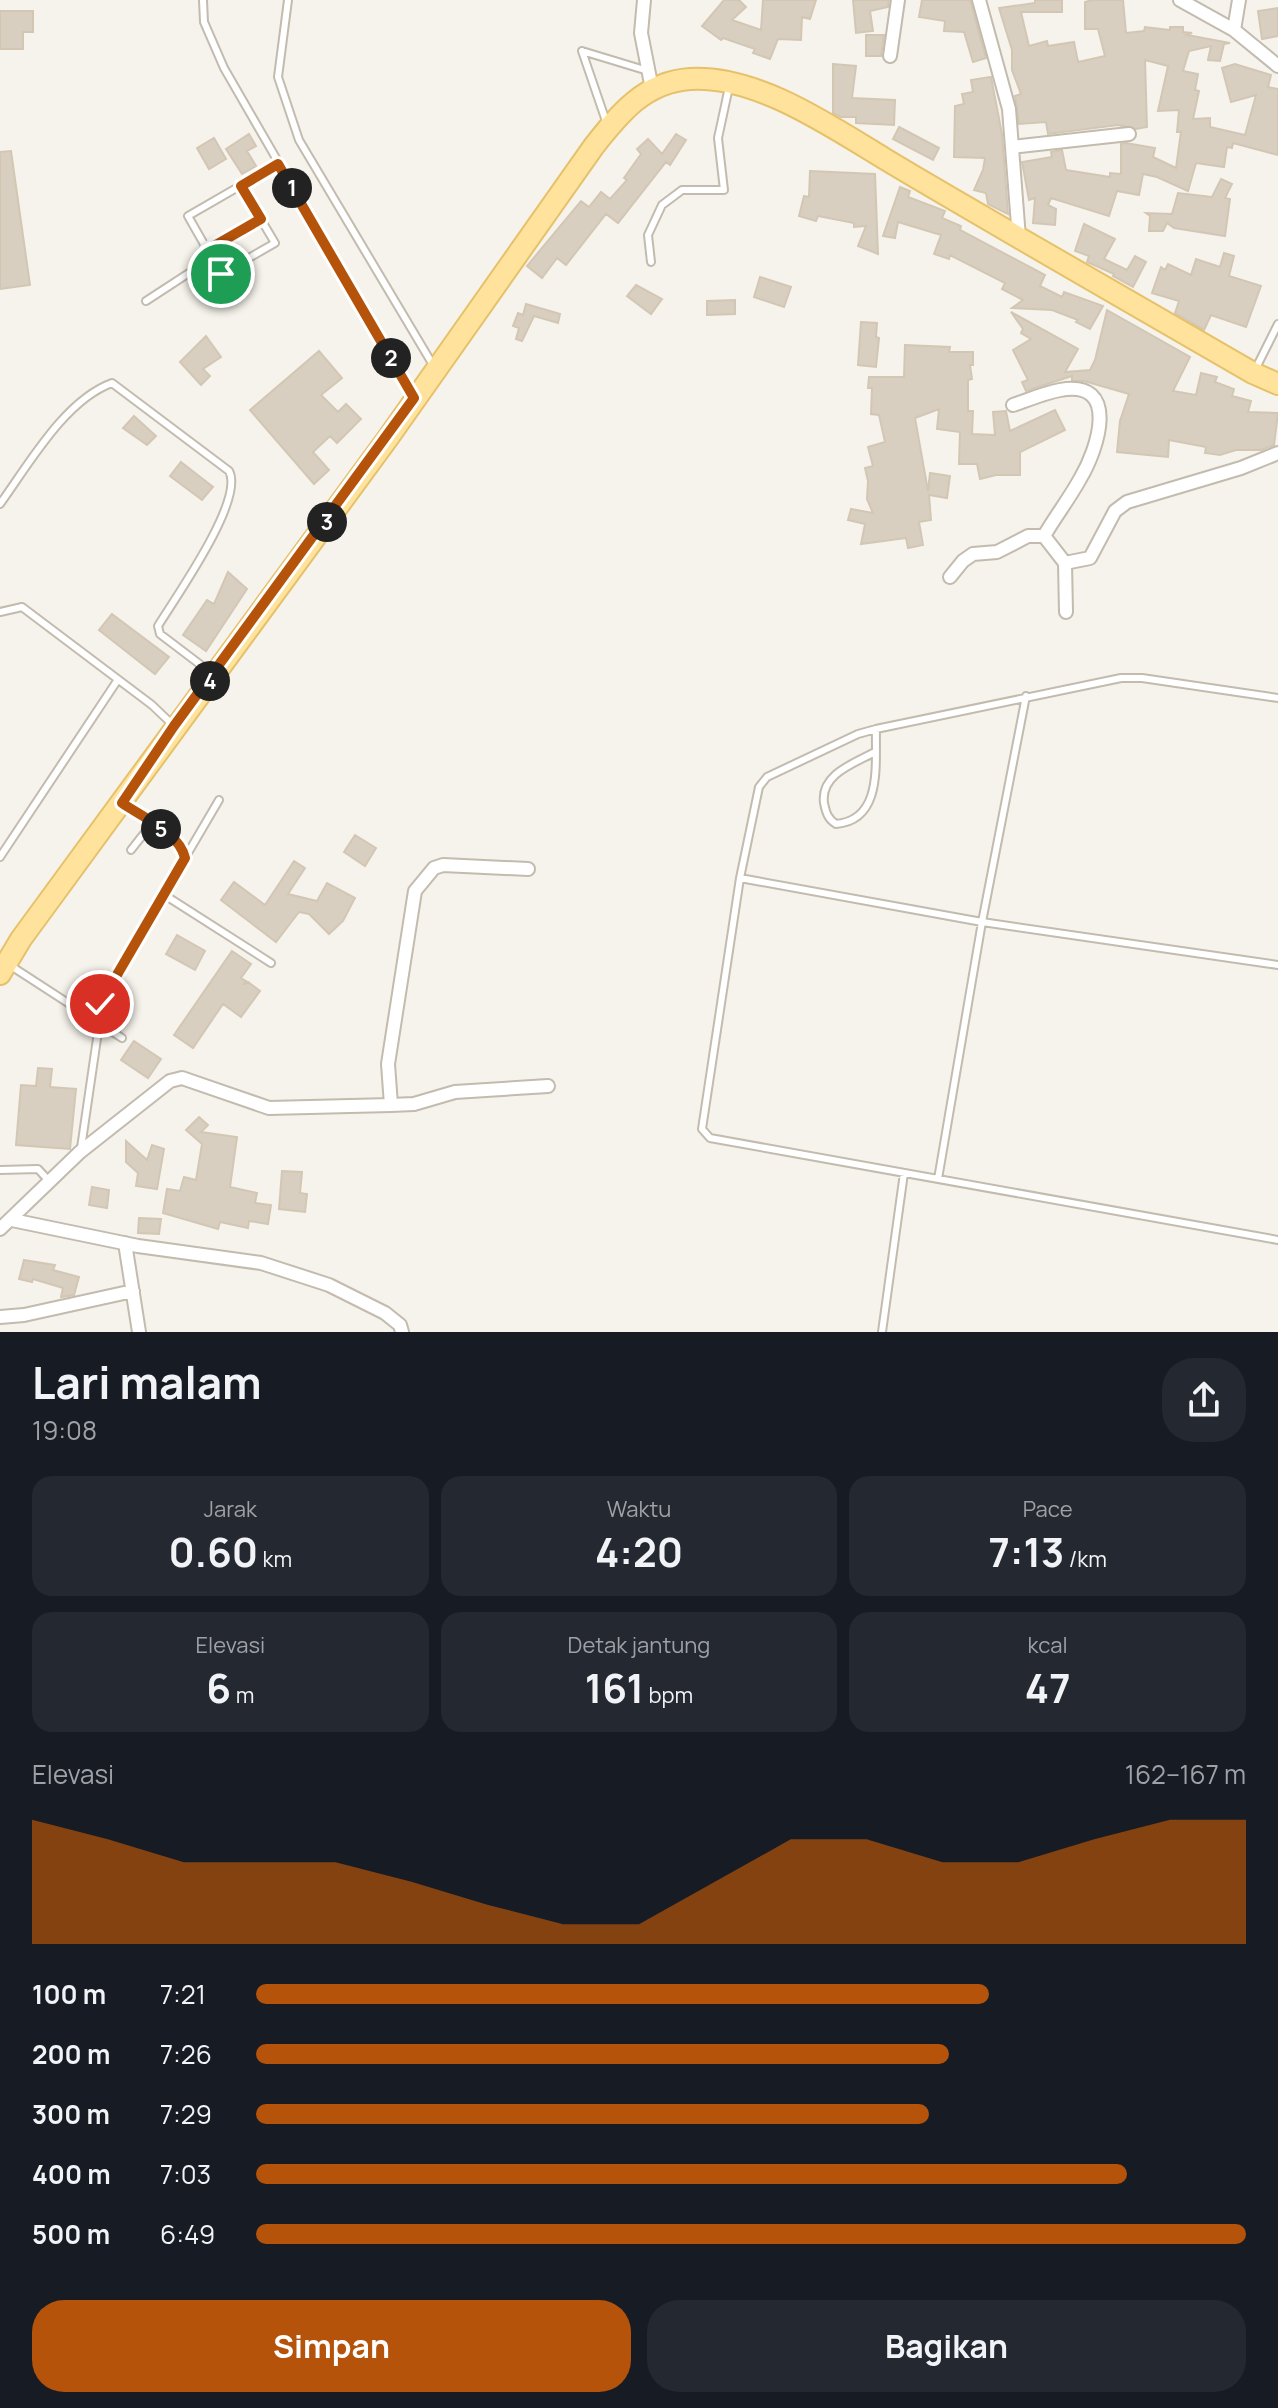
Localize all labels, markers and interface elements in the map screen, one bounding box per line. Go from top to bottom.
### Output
pin: 1 [272,168,312,208]
text: 1 [287,173,297,203]
pin [187,240,255,308]
icon: arrive [199,252,243,296]
pin: 2 [371,338,411,378]
text: 2 [384,343,398,373]
pin: 3 [307,502,347,542]
text: 3 [321,507,333,537]
pin: 4 [190,661,230,701]
text: 4 [203,666,217,696]
pin: 5 [141,809,181,849]
text: 5 [155,814,167,844]
pin [66,970,134,1038]
icon: check [78,982,122,1026]
text: Lari malam [32,1352,262,1412]
button: share [1162,1358,1246,1442]
text: 19:08 [32,1412,97,1448]
text: Jarak [204,1494,257,1524]
text: Waktu [607,1494,671,1524]
text: Pace [1023,1494,1073,1524]
text: 0.60 [169,1524,258,1579]
text: 4:20 [595,1524,683,1579]
text: 7:13 [988,1524,1064,1579]
text: km [258,1544,292,1574]
text: /km [1064,1544,1107,1574]
text: Elevasi [196,1630,265,1660]
text: Detak jantung [568,1630,710,1660]
text: kcal [1028,1630,1068,1660]
text: 6 [206,1660,231,1715]
text: 161 [585,1660,644,1715]
text: 47 [1025,1660,1071,1715]
text: m [231,1680,254,1710]
text: bpm [644,1680,693,1710]
text: Elevasi [32,1756,114,1792]
text: 162–167 m [1125,1756,1246,1792]
text: 100 m [32,1976,106,2012]
text: 7:21 [160,1976,206,2012]
text: 200 m [32,2036,110,2072]
text: 7:26 [160,2036,212,2072]
text: 300 m [32,2096,110,2132]
text: 7:29 [160,2096,212,2132]
text: 400 m [32,2156,111,2192]
text: 7:03 [160,2156,211,2192]
text: 500 m [32,2216,110,2252]
text: 6:49 [160,2216,215,2252]
button: Simpan [32,2300,631,2392]
button: Bagikan [647,2300,1246,2392]

